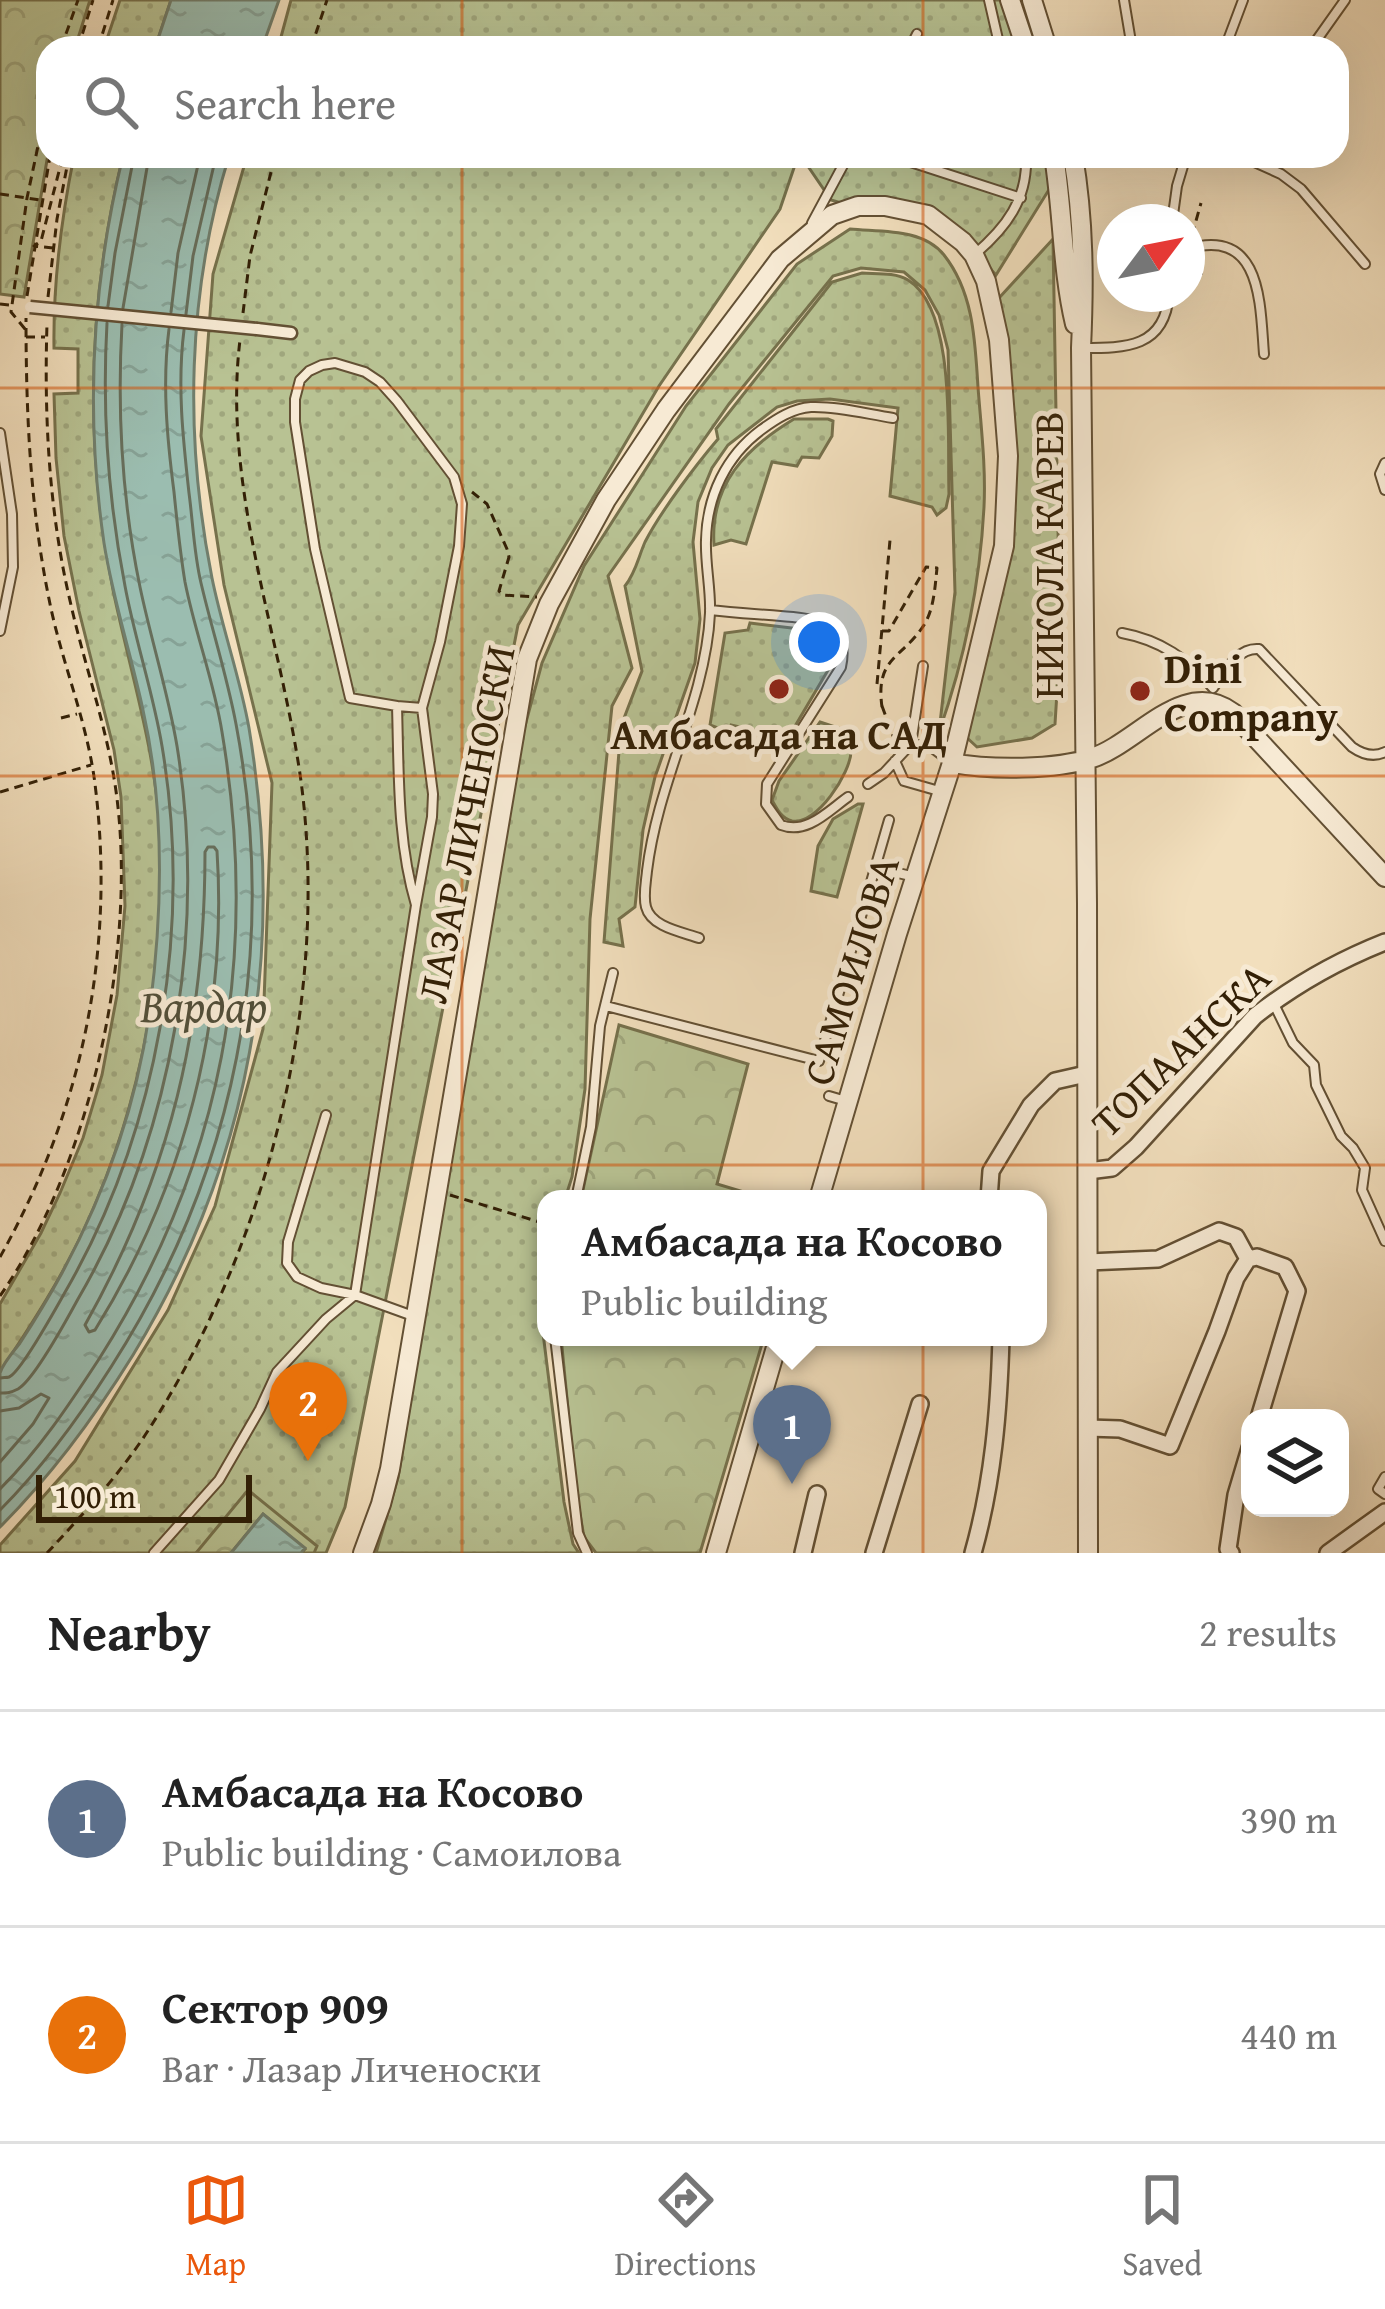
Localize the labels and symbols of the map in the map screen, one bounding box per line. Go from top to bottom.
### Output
north arrow [1097,204,1205,312]
street label: НИКОЛА КАРЕВ [1017,411,1078,699]
your location [789,612,849,672]
place label: Dini Company [1164,637,1338,746]
street label: ЛАЗАР ЛИЧЕНОСКИ [400,640,530,1008]
marker: Амбасада на САД [766,676,792,702]
marker: Dini Company [1127,678,1153,704]
place label: Амбасада на САД [611,703,947,764]
street label: САМОИЛОВА [786,847,914,1092]
street label: ТОПААНСКА [1076,947,1284,1150]
water label: Вардар [139,973,268,1038]
pin: 2 [269,1362,347,1461]
pin: 1 [753,1385,831,1484]
scale bar [36,1469,252,1522]

